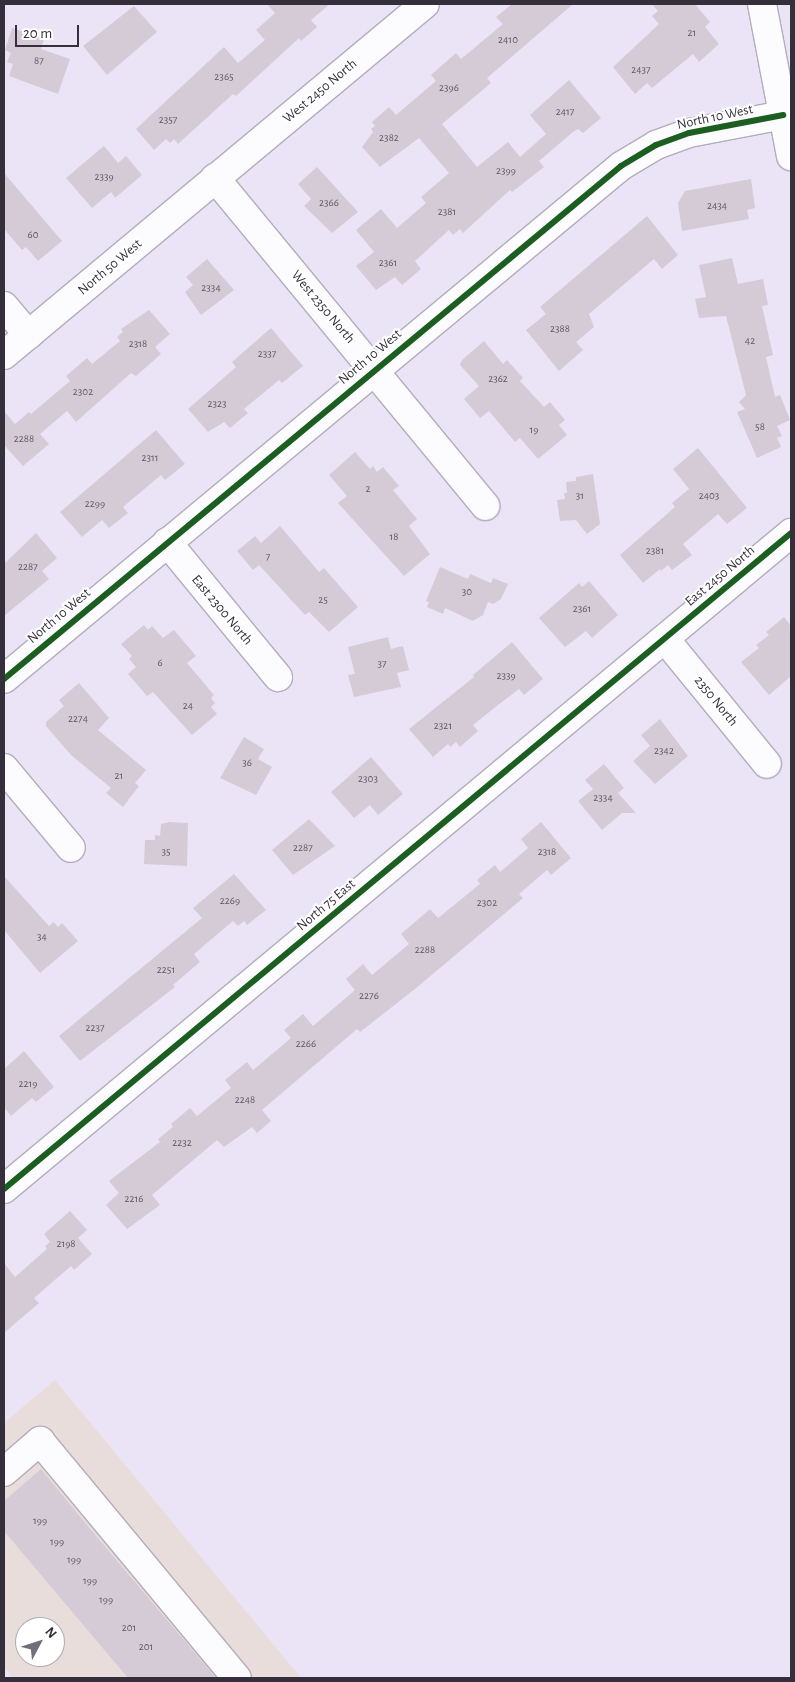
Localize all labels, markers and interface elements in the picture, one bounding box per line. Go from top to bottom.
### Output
scale bar [18,15,81,47]
text: 20 m [23,26,52,41]
house number: 21 [688,26,696,40]
house number: 2410 [498,33,518,47]
house number: 87 [34,54,44,68]
street label: West 2450 North [280,55,360,127]
house number: 2437 [631,63,651,77]
house number: 2365 [214,70,234,84]
house number: 2396 [439,81,459,95]
street label: North 10 West [676,101,754,133]
house number: 2417 [556,105,574,119]
house number: 2357 [159,113,177,127]
house number: 2382 [379,131,399,145]
house number: 2399 [496,164,516,178]
house number: 2339 [94,170,114,184]
house number: 2366 [319,196,339,210]
house number: 2434 [707,199,727,213]
house number: 2381 [438,205,456,219]
house number: 60 [28,228,38,242]
street label: North 50 West [75,235,145,299]
house number: 2361 [379,256,397,270]
street label: West 2350 North [288,267,358,347]
house number: 2334 [201,281,221,295]
house number: 2388 [550,322,570,336]
street label: North 10 West [335,326,405,388]
house number: 42 [745,334,755,348]
house number: 2318 [129,337,147,351]
house number: 2337 [258,347,276,361]
house number: 2362 [488,372,508,386]
house number: 2302 [73,385,93,399]
house number: 2323 [207,397,227,411]
house number: 58 [755,420,765,434]
house number: 19 [530,423,538,437]
house number: 2288 [14,432,34,446]
house number: 2311 [141,451,159,465]
house number: 2 [365,482,371,496]
house number: 31 [576,489,584,503]
house number: 2403 [699,489,719,503]
house number: 2299 [85,497,105,511]
house number: 18 [390,530,398,544]
street label: East 2450 North [682,542,758,610]
house number: 2381 [646,544,664,558]
house number: 7 [266,550,270,564]
house number: 2287 [18,560,38,574]
street label: East 2300 North [188,572,256,648]
street label: North 10 West [24,585,94,647]
house number: 30 [462,585,472,599]
house number: 25 [318,593,328,607]
house number: 2361 [573,602,591,616]
house number: 6 [157,656,163,670]
house number: 37 [377,657,387,671]
house number: 2339 [496,669,516,683]
street label: 2350 North [691,672,741,730]
house number: 24 [183,699,193,713]
house number: 2274 [68,712,88,726]
house number: 2321 [434,719,452,733]
house number: 2342 [654,744,674,758]
house number: 36 [242,756,252,770]
house number: 21 [115,769,123,783]
house number: 2303 [358,772,378,786]
house number: 2334 [593,791,613,805]
house number: 2287 [293,841,313,855]
house number: 35 [161,845,171,859]
house number: 2318 [538,845,556,859]
street label: North 75 East [293,876,359,934]
house number: 2269 [220,894,240,908]
house number: 2302 [477,896,497,910]
house number: 34 [37,930,47,944]
house number: 2288 [415,943,435,957]
house number: 2251 [157,963,175,977]
house number: 2276 [359,989,379,1003]
house number: 2237 [85,1021,105,1035]
house number: 2266 [296,1037,316,1051]
house number: 2219 [19,1077,37,1091]
house number: 2248 [235,1093,255,1107]
house number: 2232 [172,1136,192,1150]
house number: 2216 [125,1192,143,1206]
house number: 2198 [56,1237,76,1251]
house number: 199 [33,1514,47,1528]
house number: 199 [50,1535,64,1549]
house number: 199 [67,1553,81,1567]
house number: 199 [83,1574,97,1588]
house number: 199 [99,1593,113,1607]
north arrow [15,1617,65,1667]
house number: 201 [122,1621,136,1635]
text: N [42,1625,59,1641]
house number: 201 [139,1640,153,1654]

